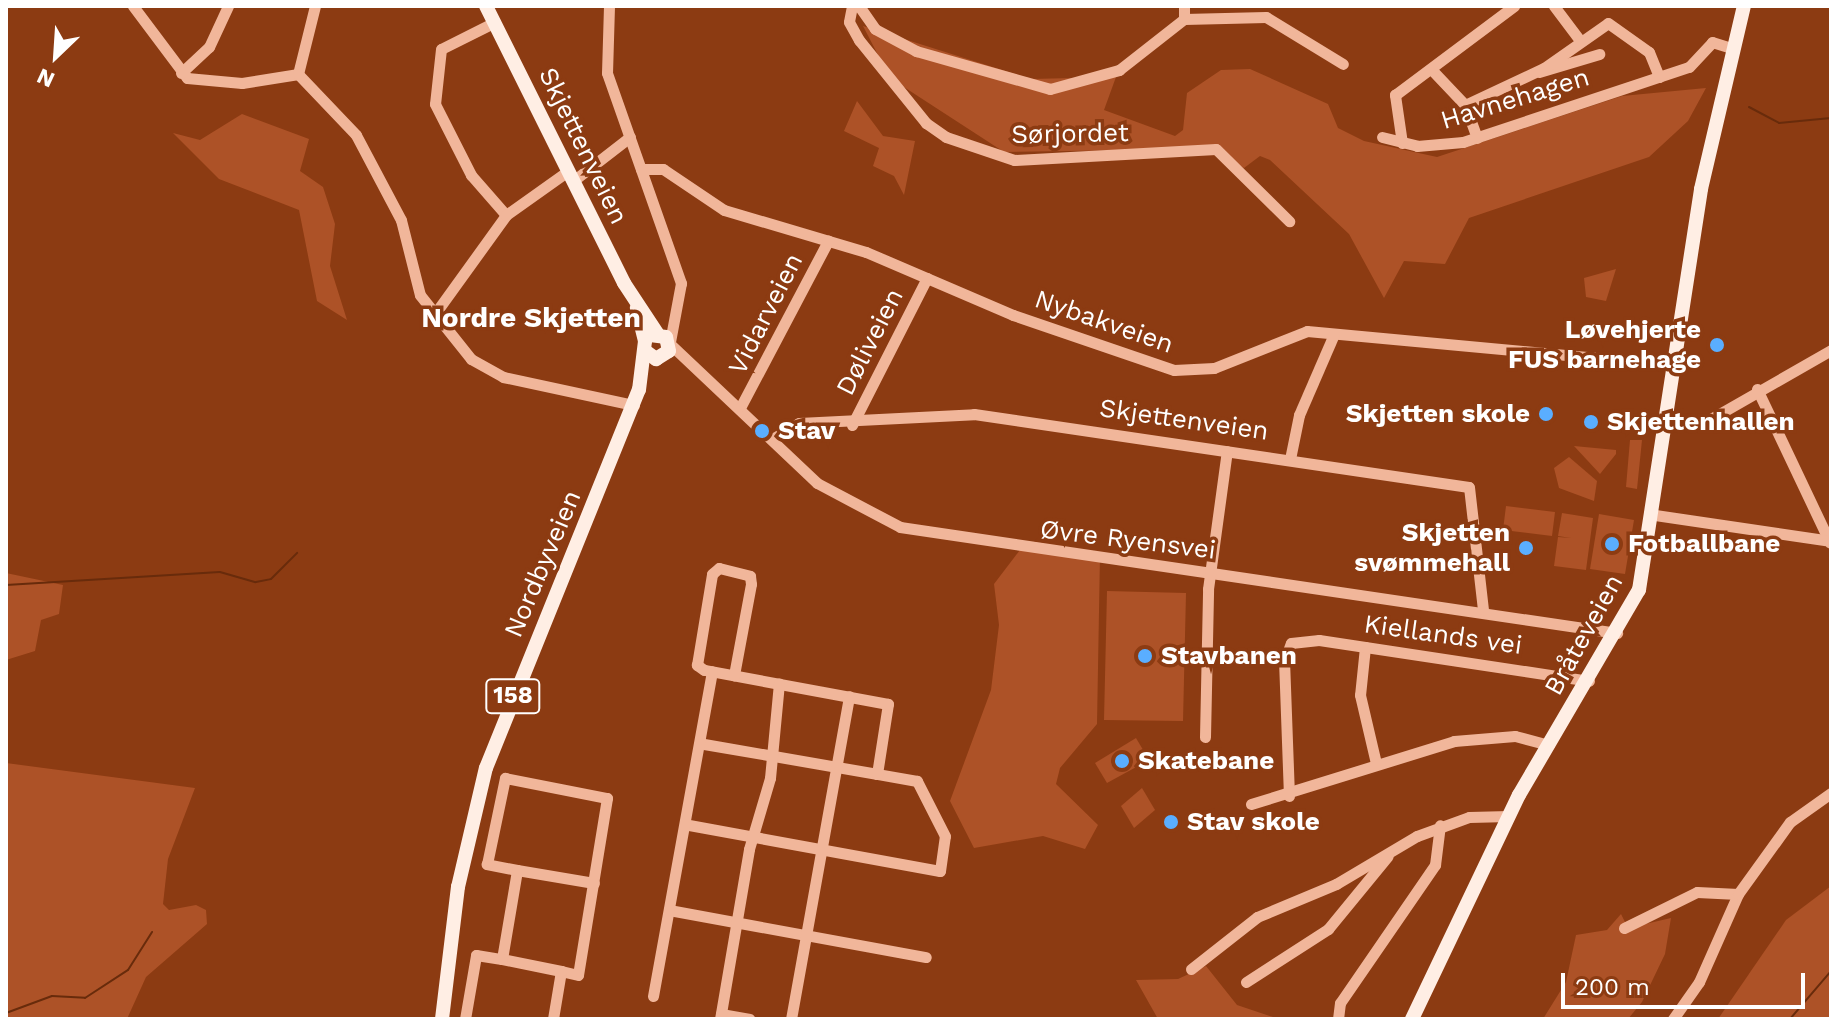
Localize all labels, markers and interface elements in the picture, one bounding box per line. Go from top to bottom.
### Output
north arrow [16,16,96,96]
street label: Havnehagen [1437,62,1593,136]
text: N [33,63,58,93]
street label: Skjettenveien [532,63,634,229]
street label: Sørjordet [1011,117,1129,151]
street label: Vidarveien [722,248,810,380]
street label: Døliveien [830,283,910,401]
street label: Nybakveien [1030,284,1178,360]
district label: Nordre Skjetten [421,301,641,335]
place label: Løvehjerte FUS barnehage [1508,314,1701,376]
marker: Løvehjerte FUS barnehage [1708,336,1726,354]
street label: Skjettenveien [1097,393,1271,447]
place label: Skjetten skole [1346,398,1530,430]
marker: Skjetten skole [1537,405,1555,423]
place label: Skjettenhallen [1607,406,1795,438]
marker: Skjettenhallen [1582,413,1600,431]
place label: Stav [778,415,835,447]
marker: Stav [753,422,771,440]
street label: Nordbyveien [498,486,588,642]
street label: Øvre Ryensvei [1038,514,1218,566]
place label: Skjetten svømmehall [1354,517,1510,578]
place label: Fotballbane [1628,528,1780,560]
marker: Fotballbane [1603,535,1621,553]
marker: Skjetten svømmehall [1517,539,1535,557]
street label: Bråteveien [1538,569,1630,701]
street label: Kiellands vei [1362,608,1524,662]
place label: Stavbanen [1161,640,1297,672]
marker: Stavbanen [1136,647,1154,665]
road number: 158 [485,676,541,716]
place label: Skatebane [1138,745,1274,777]
marker: Skatebane [1113,752,1131,770]
place label: Stav skole [1187,806,1320,838]
marker: Stav skole [1162,813,1180,831]
scale bar [1565,957,1809,1007]
text: 200 m [1575,973,1650,1001]

